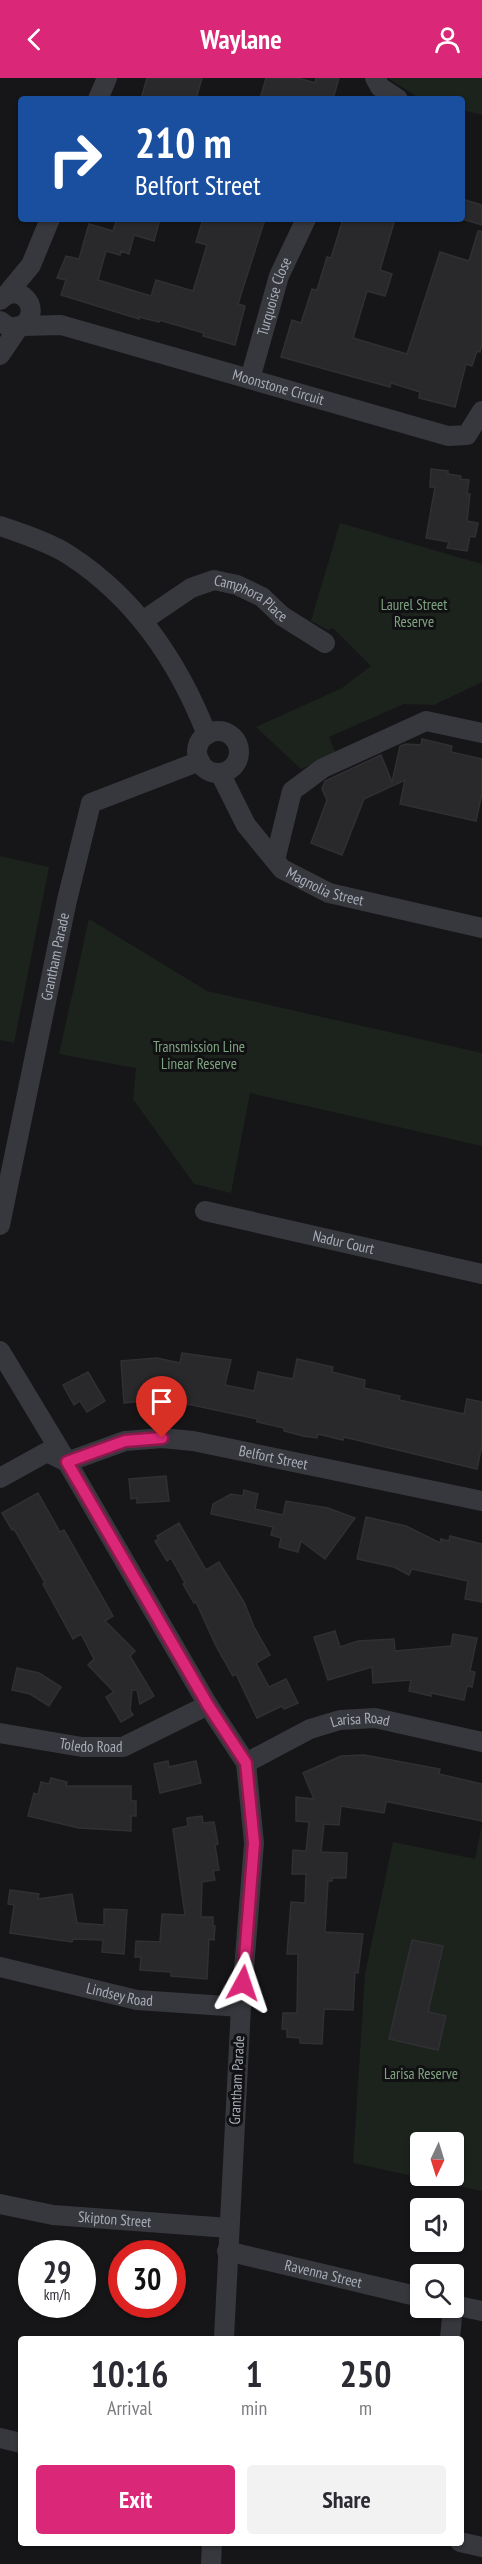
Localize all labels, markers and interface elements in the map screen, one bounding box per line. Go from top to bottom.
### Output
text: Waylane [200,22,282,56]
icon: back [18,23,51,56]
icon: person [431,23,464,56]
text: 210 m [135,115,232,170]
icon: right [36,120,114,198]
text: Belfort Street [135,168,261,202]
street label: Turquoise Close [253,254,296,338]
street label: Moonstone Circuit [230,365,326,409]
street label: Camphora Place [212,570,291,626]
park label: Laurel Street Reserve [381,595,447,631]
street label: Magnolia Street [283,863,366,910]
street label: Grantham Parade [37,911,73,1002]
park label: Transmission Line Linear Reserve [153,1037,245,1073]
street label: Nadur Court [311,1226,376,1258]
pin [136,1376,187,1438]
icon: arrive [145,1385,178,1418]
street label: Belfort Street [237,1441,310,1474]
street label: Larisa Road [328,1708,392,1731]
street label: Toledo Road [58,1733,122,1756]
position arrow [211,1951,275,2015]
street label: Lindsey Road [85,1978,154,2010]
street label: Grantham Parade [225,2035,248,2125]
park label: Larisa Reserve [384,2064,458,2083]
north arrow [410,2132,464,2186]
map controls [410,2132,464,2318]
button: sound [410,2198,464,2252]
street label: Skipton Street [77,2207,152,2231]
speed limit sign: 30 [108,2240,186,2318]
text: 29 [43,2252,71,2291]
street label: Ravenna Street [283,2255,364,2292]
button: search [410,2264,464,2318]
text: km/h [44,2285,70,2304]
text: 10:16 [91,2350,168,2397]
text: 1 [245,2350,263,2397]
text: 250 [340,2350,391,2397]
text: Arrival [107,2395,152,2421]
text: min [241,2395,267,2421]
text: m [359,2395,372,2421]
button: Exit [36,2465,235,2534]
button: Share [247,2465,446,2534]

